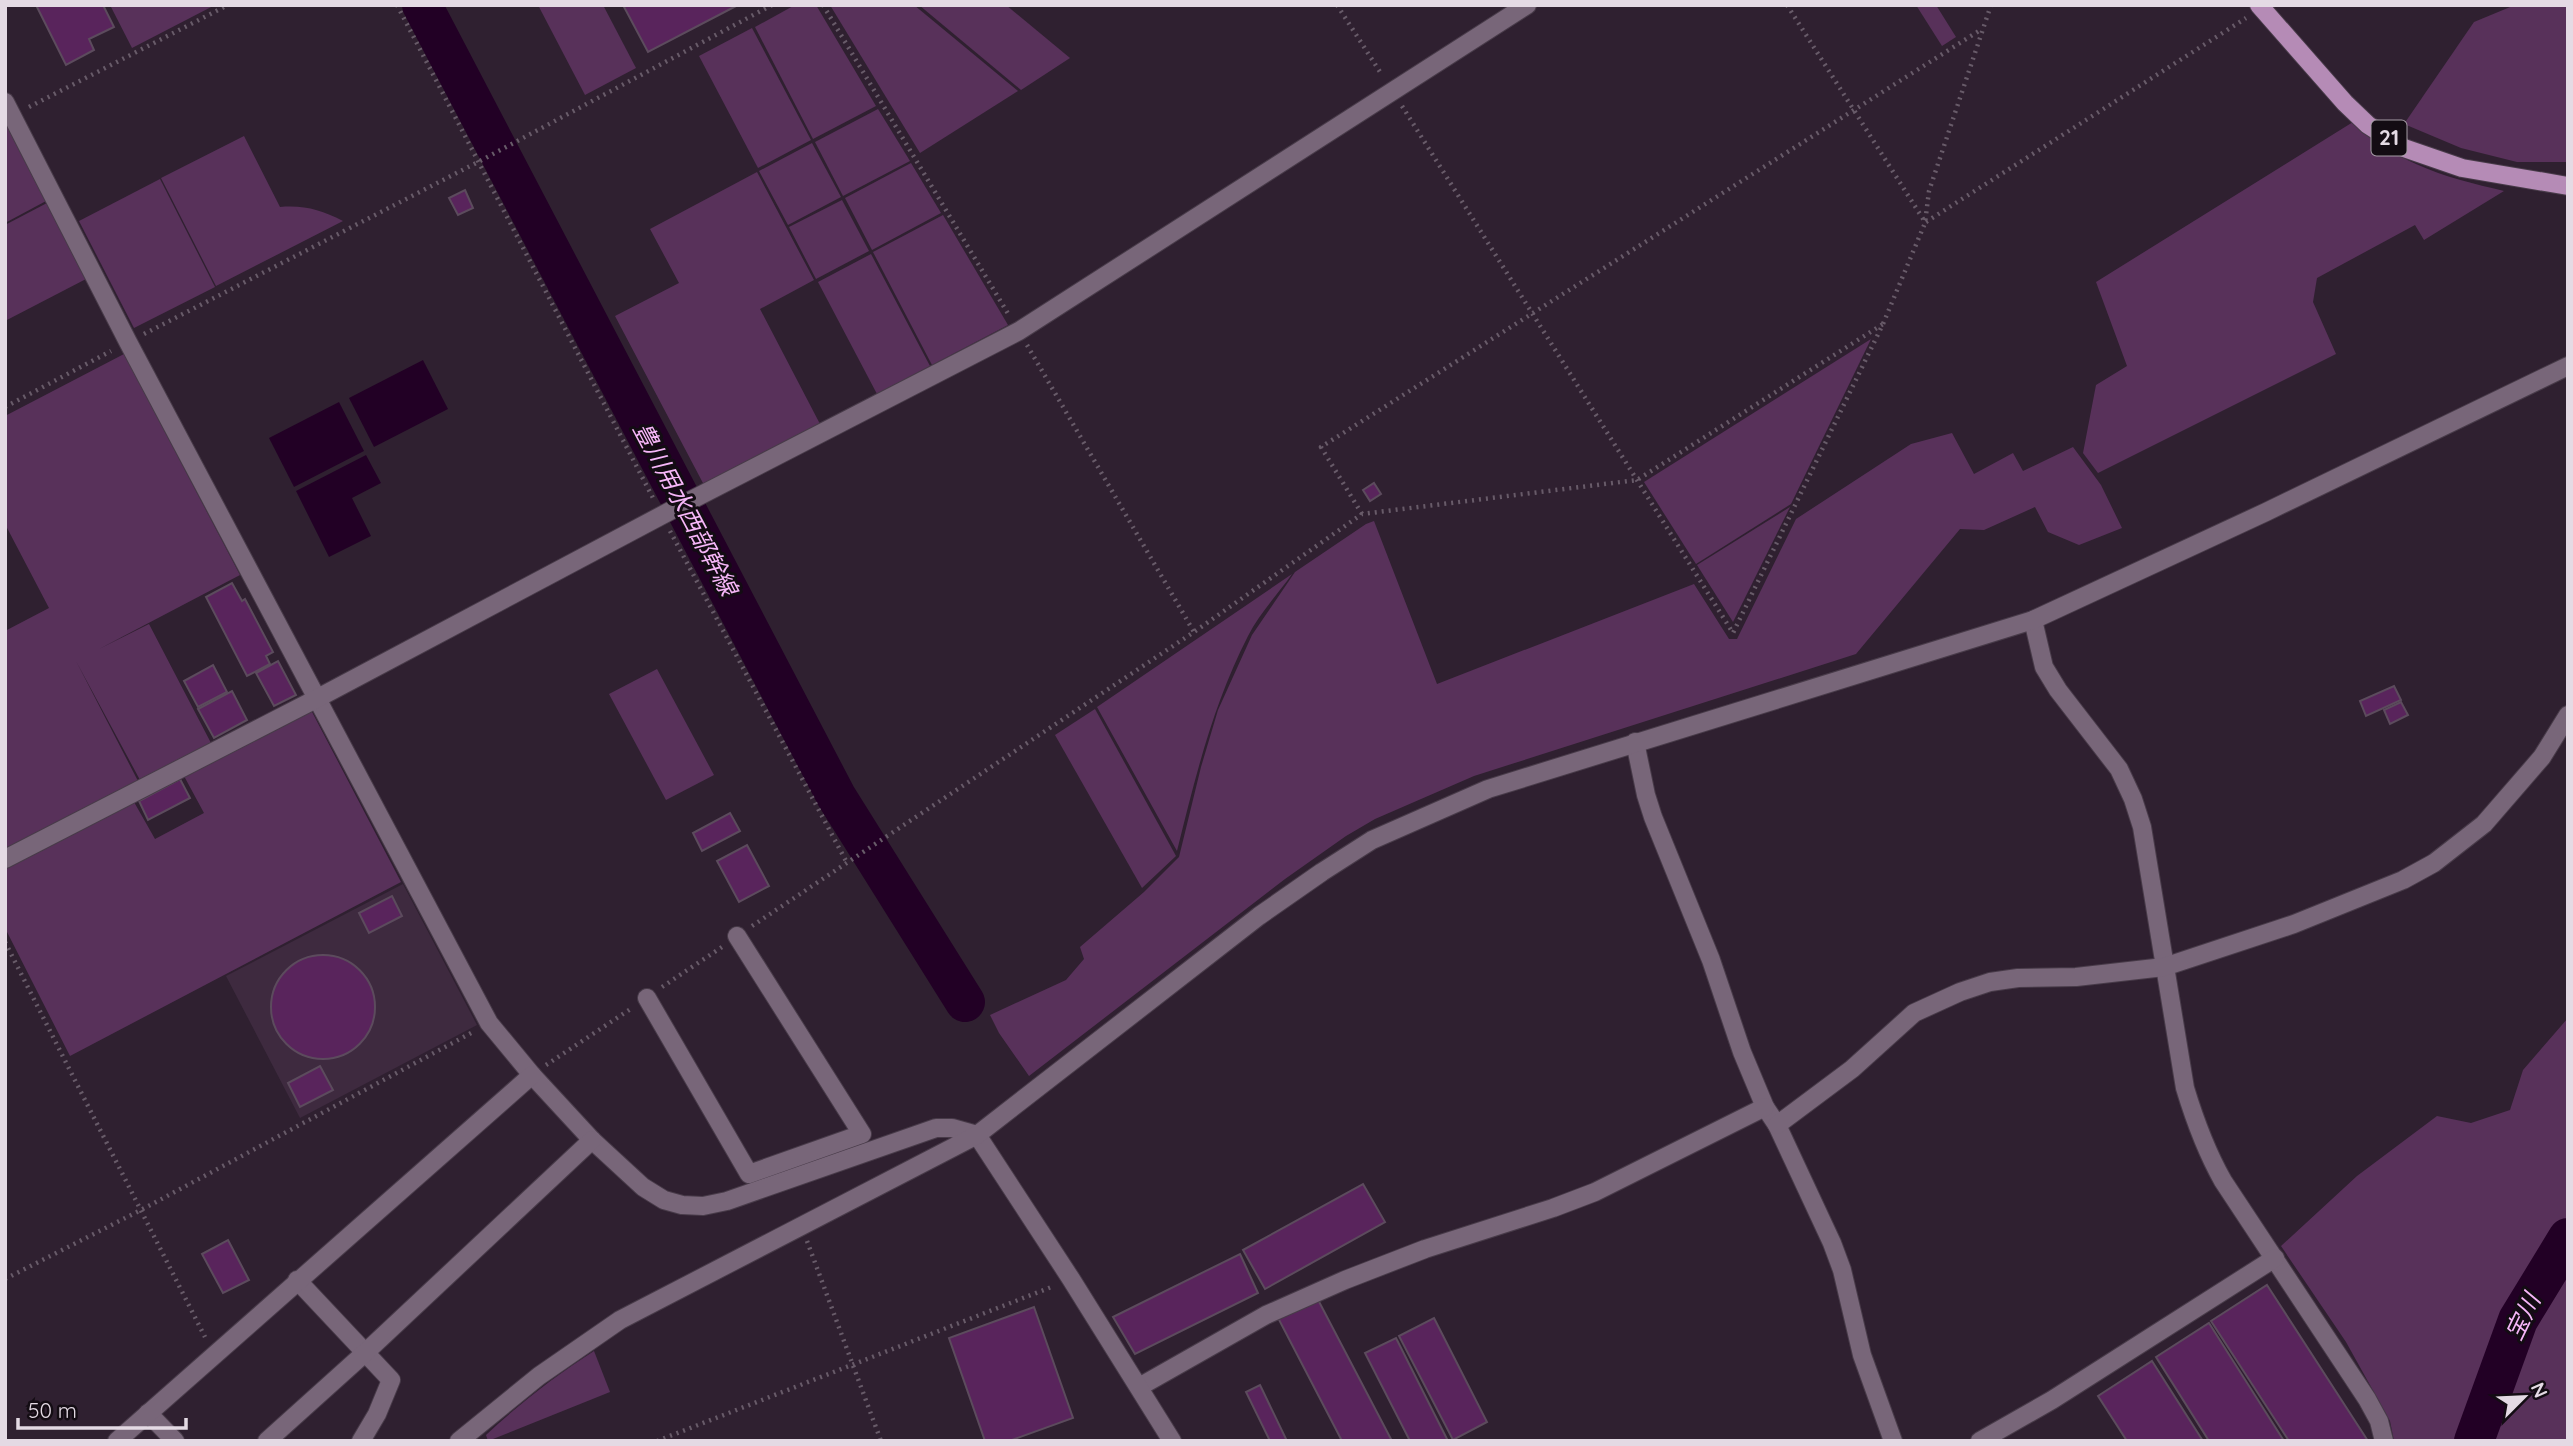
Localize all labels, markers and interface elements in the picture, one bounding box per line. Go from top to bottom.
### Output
road number: 21 [2372,120,2406,156]
water label: 豊川用水西部幹線 [628,417,746,603]
water label: 宝川 [2498,1286,2547,1345]
north arrow [2489,1362,2559,1432]
text: N [2526,1379,2553,1401]
scale bar [18,1386,186,1430]
text: 50 m [28,1397,77,1423]

